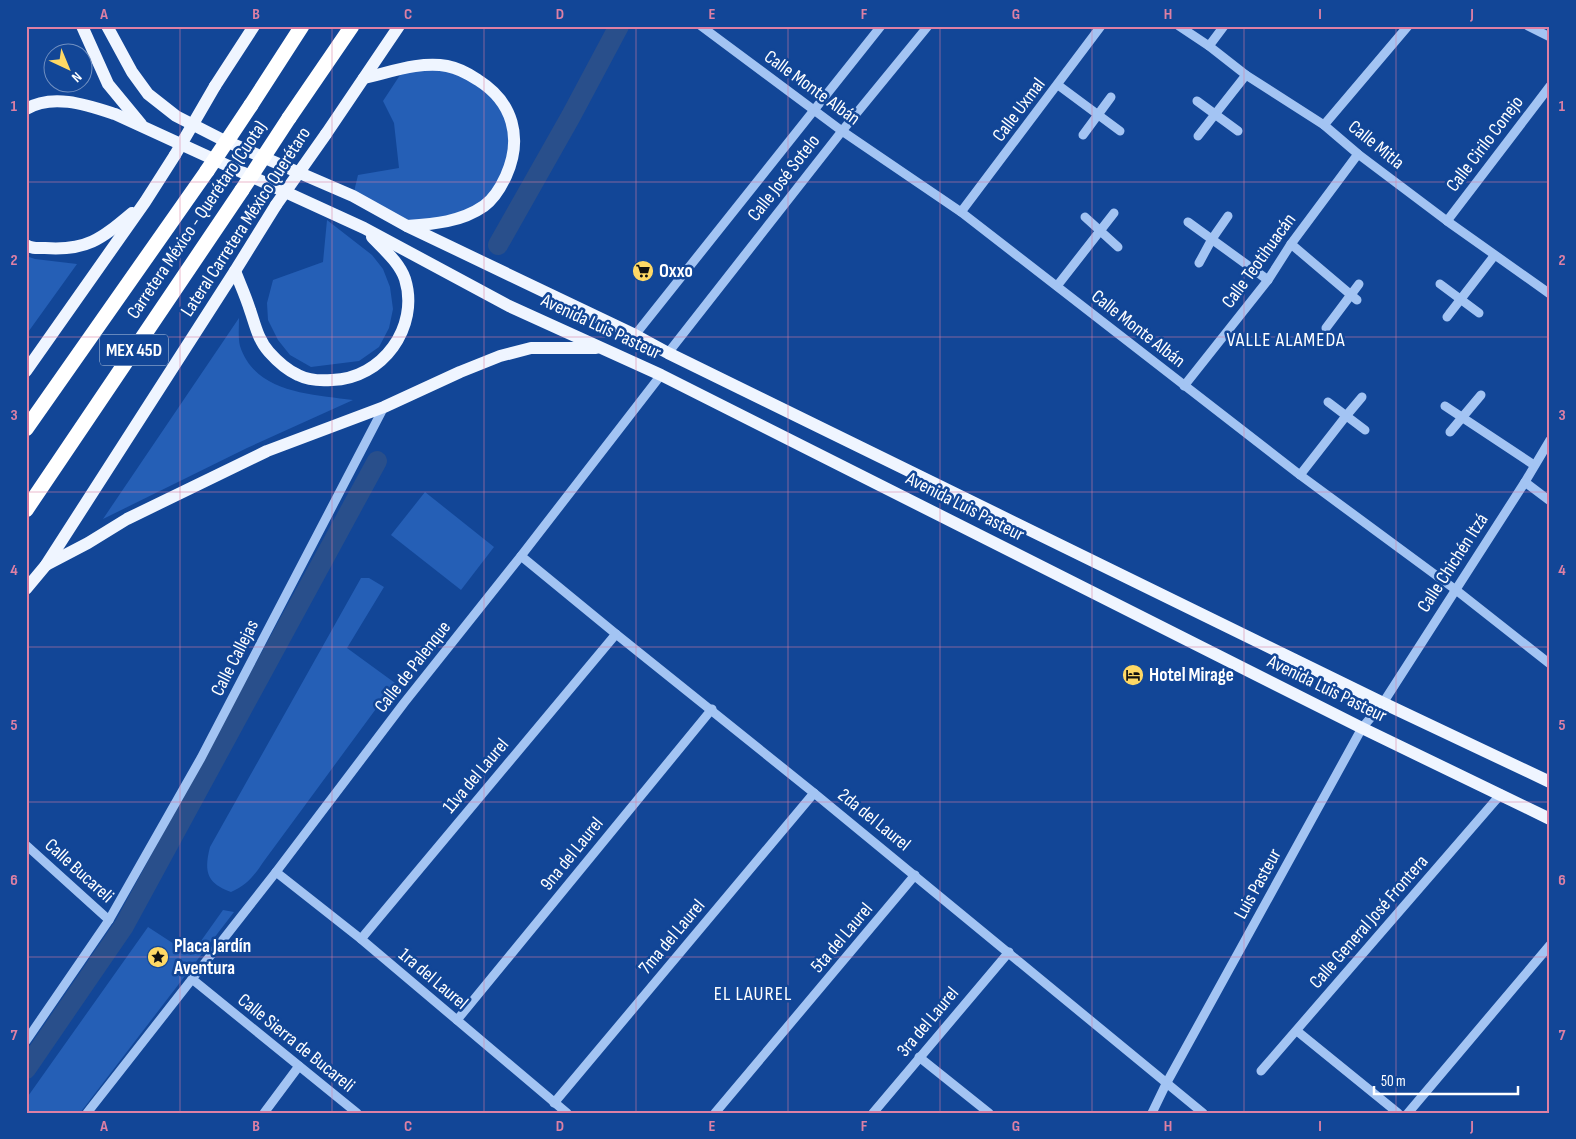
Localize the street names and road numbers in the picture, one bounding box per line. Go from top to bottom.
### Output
street label: Calle Monte Albán [760,46,864,130]
street label: Calle Uxmal [988,74,1050,146]
street label: Calle Cirilo Conejo [1441,92,1529,196]
street label: Calle Mitla [1343,115,1409,175]
street label: Carretera México - Querétaro (Cuota) [122,117,272,323]
street label: Lateral Carretera México Querétaro [176,123,316,321]
street label: Calle José Sotelo [743,130,825,226]
street label: Calle Teotihuacán [1217,209,1301,313]
street label: Calle Monte Albán [1086,285,1190,373]
street label: Avenida Luis Pasteur [537,289,665,365]
road number: MEX 45D [100,334,168,366]
street label: Avenida Luis Pasteur [901,467,1028,547]
street label: Calle Chichén Itzá [1413,509,1493,617]
street label: Calle Callejas [206,616,264,700]
street label: Calle de Palenque [370,616,456,718]
street label: Avenida Luis Pasteur [1263,650,1391,728]
street label: 11va del Laurel [438,734,514,818]
street label: 2da del Laurel [833,784,915,856]
street label: 9na del Laurel [535,813,609,895]
street label: Calle Bucareli [40,834,118,908]
street label: Luis Pasteur [1229,844,1287,923]
street label: Calle General José Frontera [1305,851,1433,993]
street label: 7ma del Laurel [634,895,710,979]
street label: 5ta del Laurel [806,898,878,978]
street label: 1ra del Laurel [394,943,472,1015]
street label: 3ra del Laurel [892,982,964,1062]
street label: Calle Sierra de Bucareli [233,989,359,1097]

